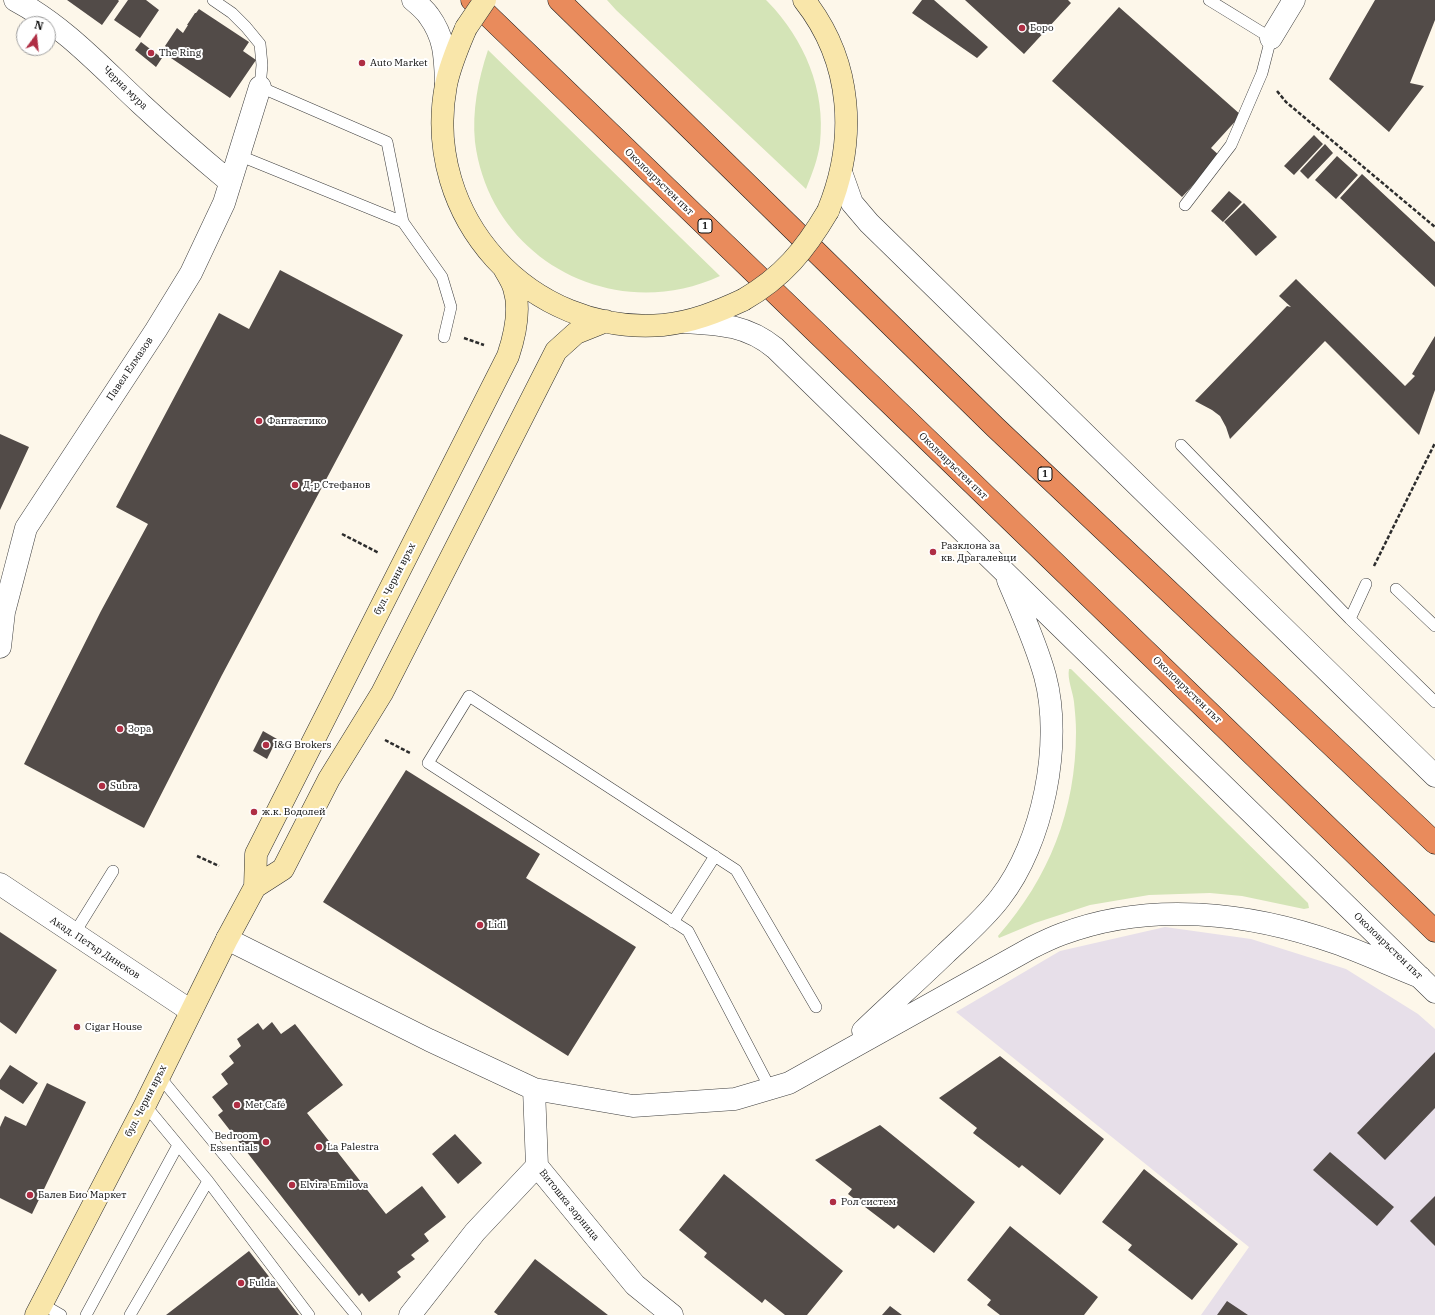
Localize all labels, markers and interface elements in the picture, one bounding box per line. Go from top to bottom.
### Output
north arrow [16,16,56,56]
text: N [33,17,45,33]
place label: Боро [1030,22,1054,34]
marker: Боро [1017,23,1027,33]
place label: The Ring [159,47,201,59]
marker: The Ring [146,48,156,58]
place label: Auto Market [370,57,428,69]
marker: Auto Market [357,58,367,68]
street label: Черна мура [100,64,150,112]
street label: Околовръстен път [622,146,696,218]
road number: 1 [698,219,712,233]
street label: Павел Елмазов [104,335,156,403]
place label: Фантастико [267,415,326,427]
marker: Фантастико [254,416,264,426]
street label: Околовръстен път [916,430,990,502]
road number: 1 [1038,467,1052,481]
place label: Д-р Стефанов [303,479,370,491]
marker: Д-р Стефанов [290,480,300,490]
place label: Разклона за кв. Драгалевци [941,540,1016,564]
street label: бул. Черни връх [372,541,418,617]
marker: Разклона за кв. Драгалевци [928,547,938,557]
street label: Околовръстен път [1150,654,1224,726]
place label: Зора [128,723,151,735]
marker: Зора [115,724,125,734]
place label: I&G Brokers [274,739,331,751]
marker: I&G Brokers [261,740,271,750]
place label: Subra [110,780,138,792]
marker: Subra [97,781,107,791]
place label: ж.к. Водолей [262,806,326,818]
marker: ж.к. Водолей [249,807,259,817]
street label: Околовръстен път [1351,910,1425,982]
street label: Акад. Петър Динеков [48,914,142,982]
place label: Lidl [488,919,506,931]
marker: Lidl [475,920,485,930]
place label: Cigar House [85,1021,142,1033]
marker: Cigar House [72,1022,82,1032]
street label: бул. Черни връх [123,1063,169,1139]
place label: Met Café [245,1099,285,1111]
marker: Met Café [232,1100,242,1110]
place label: Bedroom Essentials [210,1130,258,1154]
marker: Bedroom Essentials [261,1137,271,1147]
place label: La Palestra [327,1141,379,1153]
marker: La Palestra [314,1142,324,1152]
street label: Витошка зорница [536,1167,602,1243]
place label: Elvira Emilova [300,1179,368,1191]
marker: Elvira Emilova [287,1180,297,1190]
place label: Балев Био Маркет [38,1189,126,1201]
marker: Балев Био Маркет [25,1190,35,1200]
place label: Рол систем [841,1196,896,1208]
marker: Рол систем [828,1197,838,1207]
place label: Fulda [249,1277,276,1289]
marker: Fulda [236,1278,246,1288]

